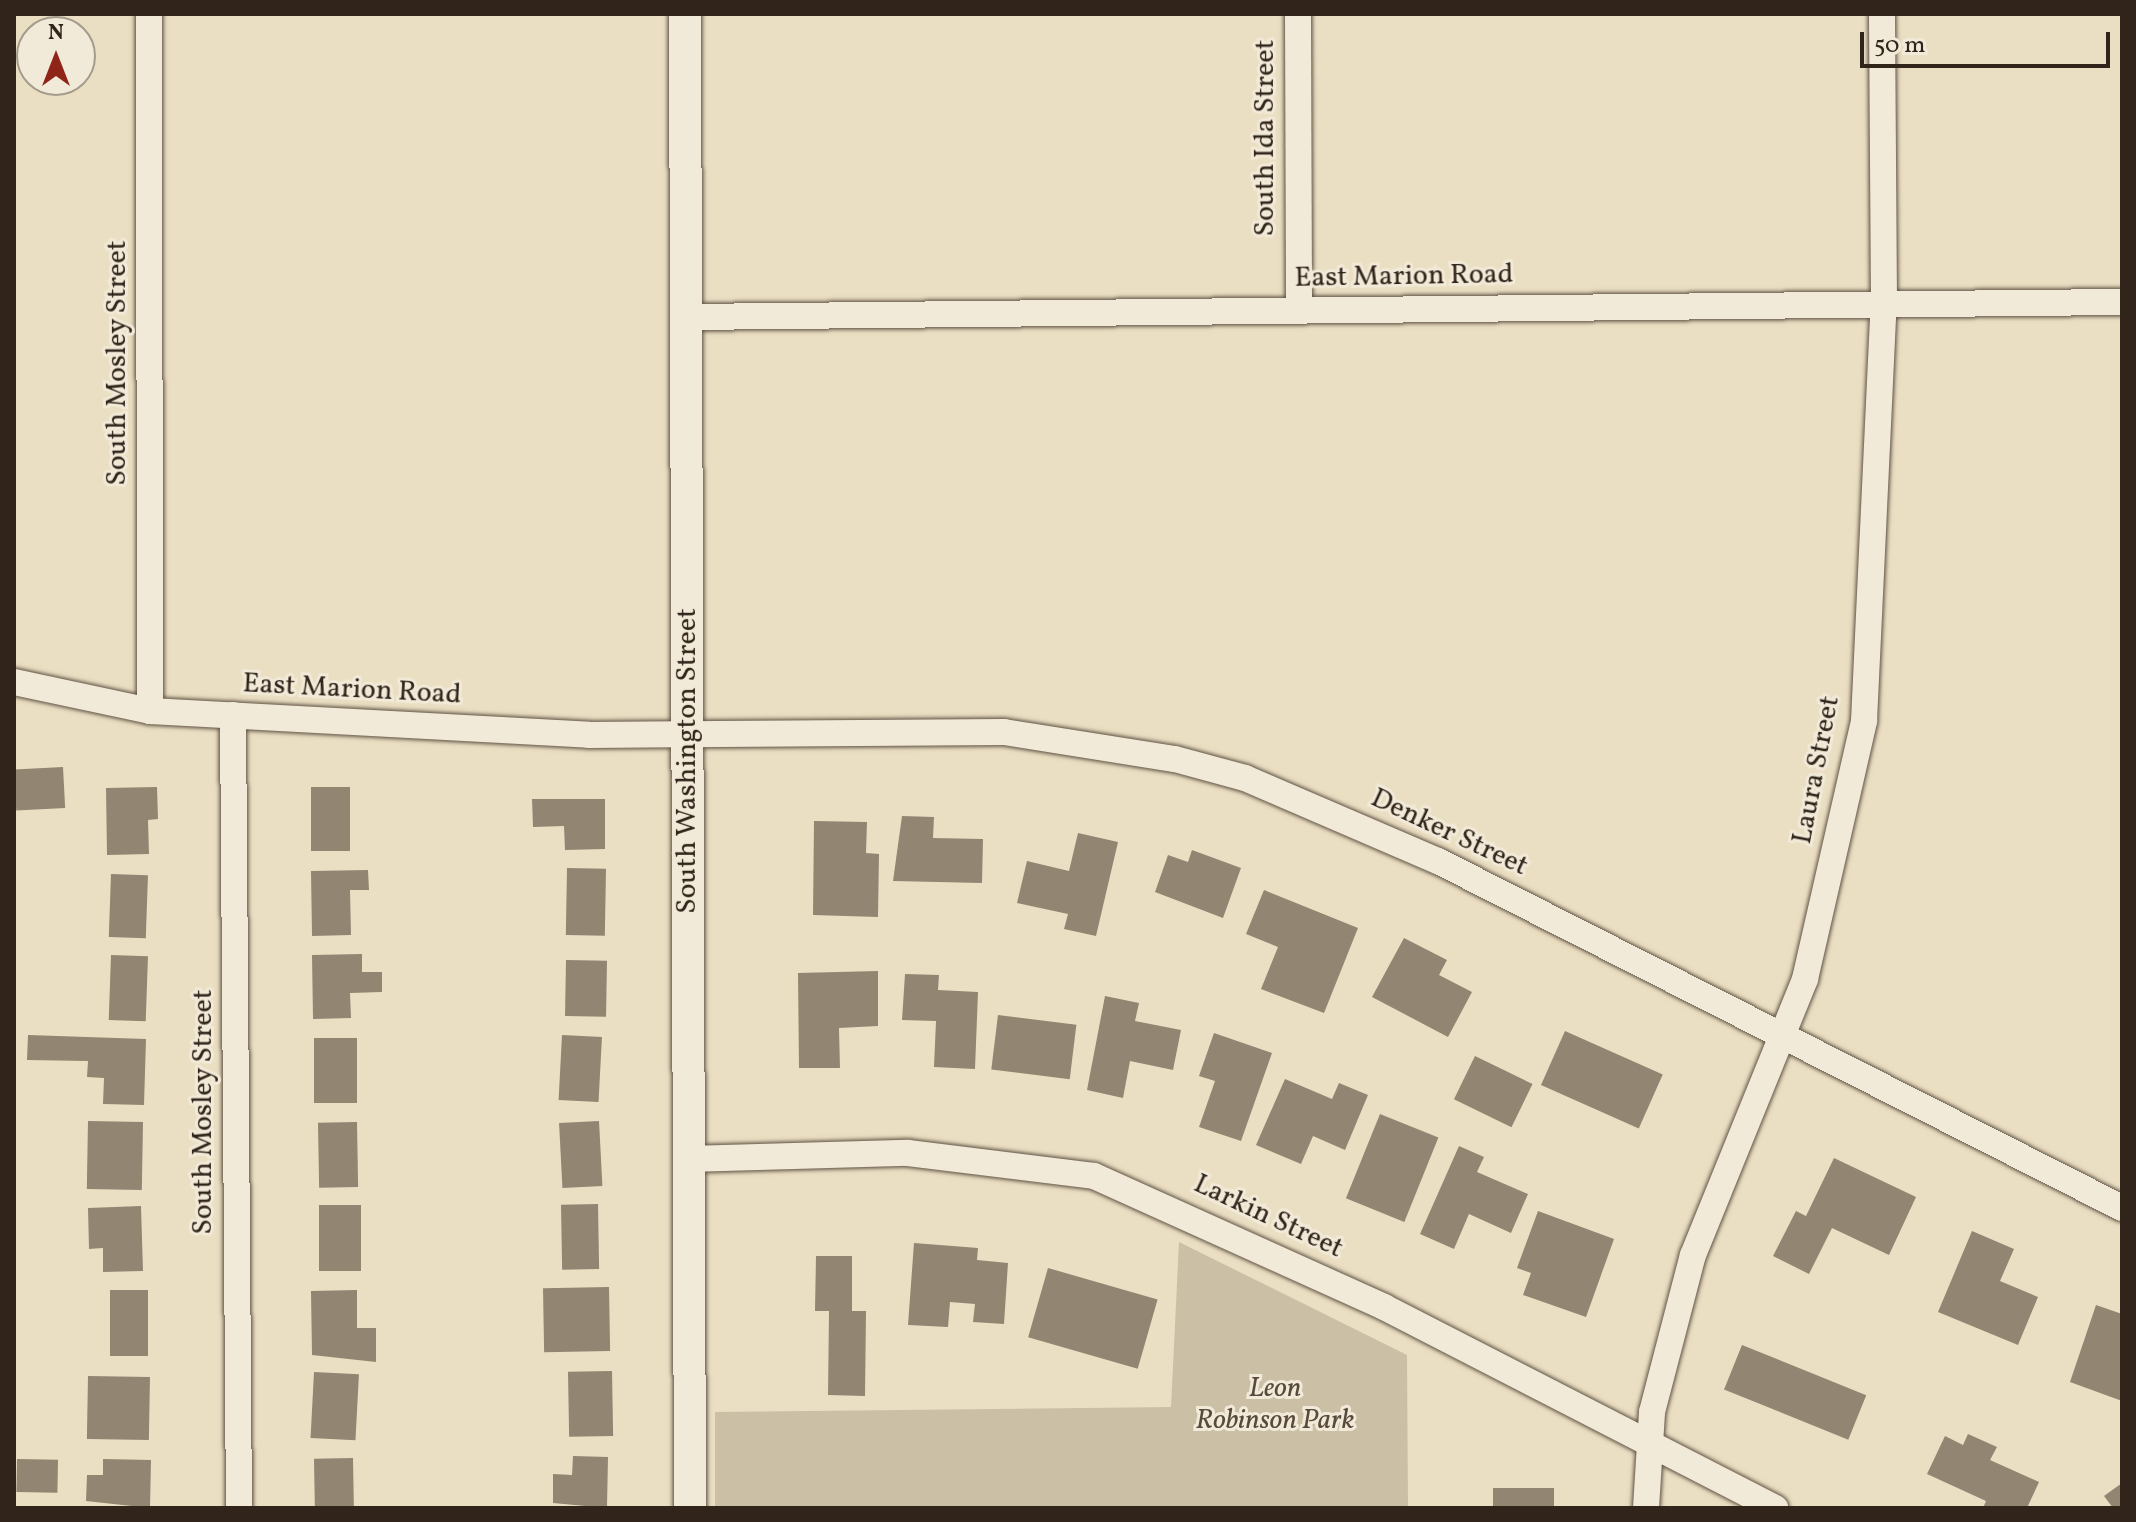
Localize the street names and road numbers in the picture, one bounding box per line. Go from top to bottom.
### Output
street label: South Ida Street [1249,40,1283,236]
street label: South Mosley Street [101,240,135,486]
street label: East Marion Road [1294,258,1514,296]
street label: South Washington Street [671,608,705,914]
street label: East Marion Road [242,667,462,713]
street label: Laura Street [1786,693,1848,847]
street label: Denker Street [1365,782,1533,884]
street label: South Mosley Street [187,989,221,1235]
street label: Larkin Street [1188,1168,1348,1266]

